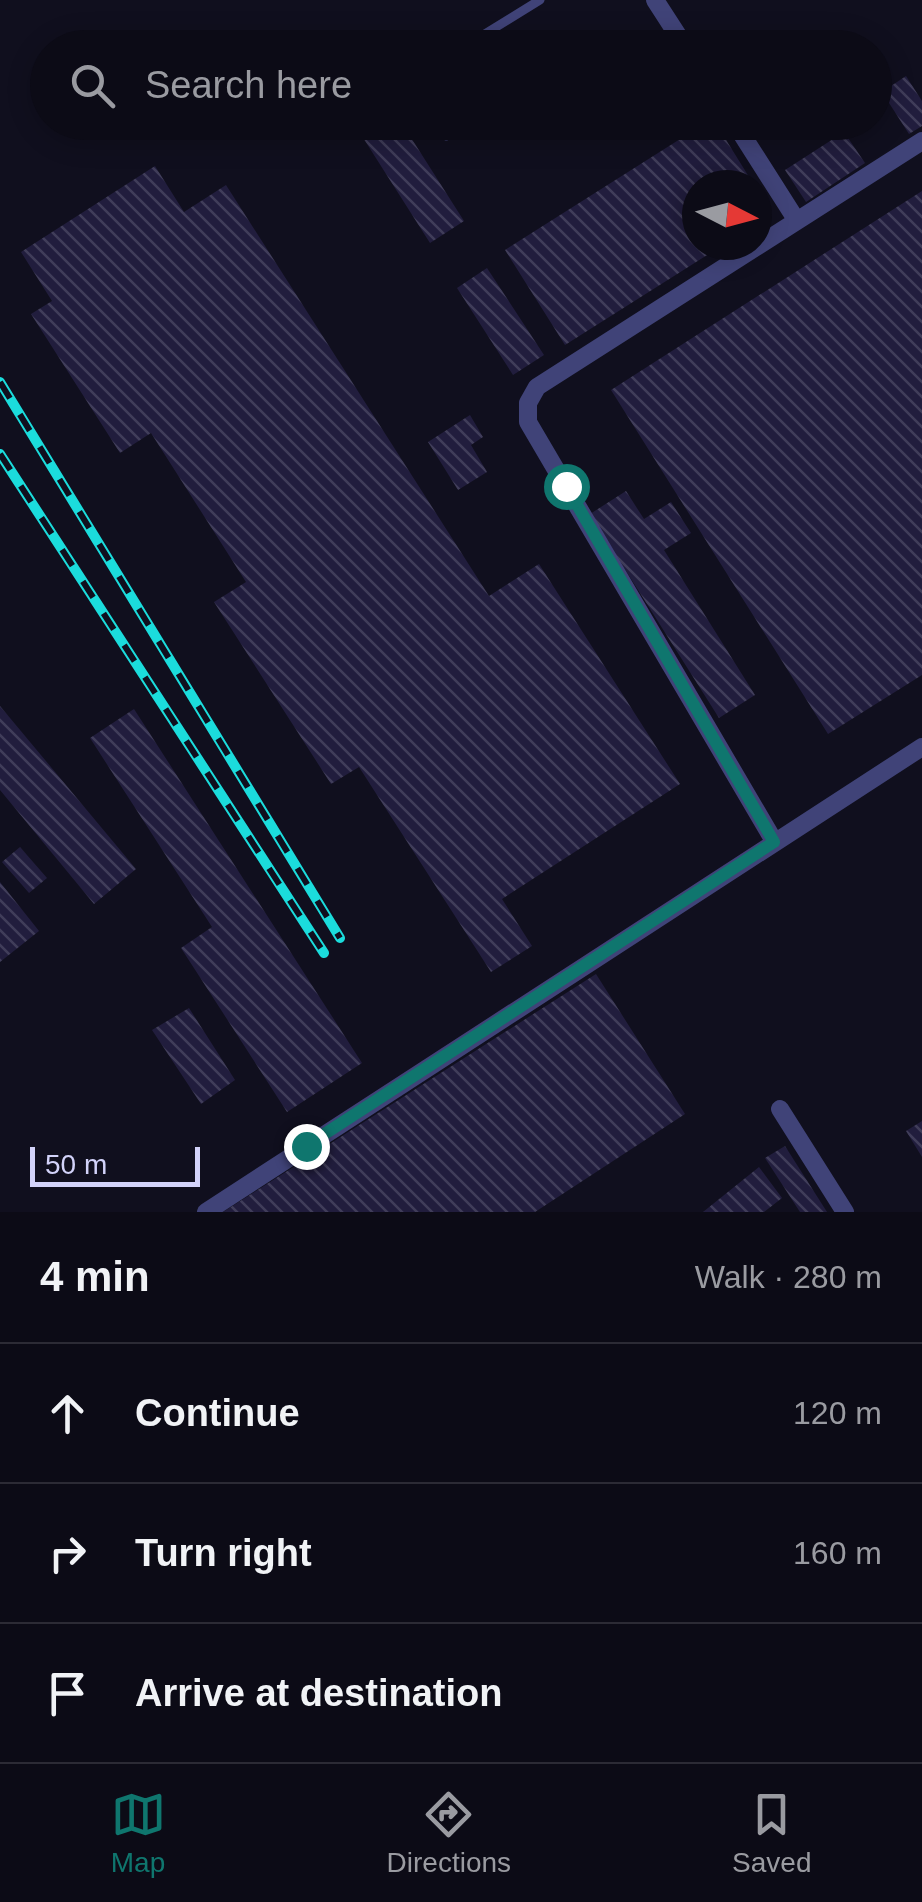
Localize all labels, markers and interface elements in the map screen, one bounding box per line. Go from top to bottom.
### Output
search box [30,30,892,140]
icon: search [65,58,120,113]
text: Search here [145,64,352,106]
north arrow [682,170,772,260]
route start [544,464,590,510]
route end [284,1124,330,1170]
scale bar [30,1142,200,1186]
text: 50 m [45,1149,107,1180]
text: 4 min [40,1253,150,1300]
text: Walk · 280 m [695,1259,882,1295]
icon: ahead [40,1386,95,1441]
text: Continue [135,1392,300,1434]
text: 120 m [793,1395,882,1431]
icon: right [40,1526,95,1581]
text: Turn right [135,1532,312,1574]
text: 160 m [793,1535,882,1571]
icon: arrive [40,1666,95,1721]
text: Arrive at destination [135,1672,502,1714]
tab: Map [111,1787,166,1879]
tab: Directions [387,1787,511,1879]
tab: Saved [732,1787,811,1879]

